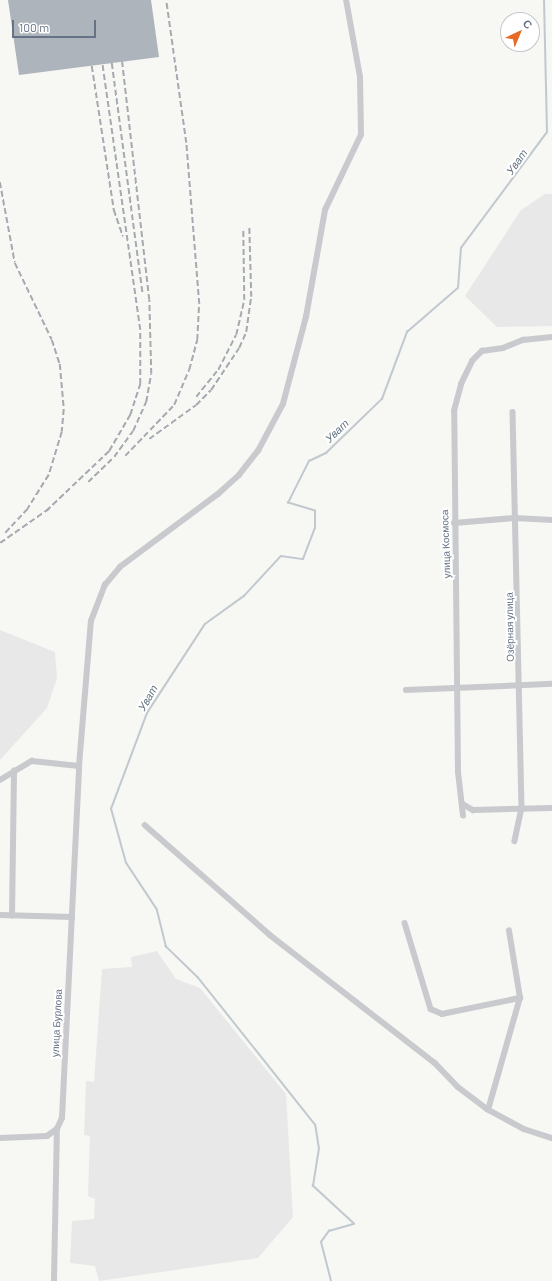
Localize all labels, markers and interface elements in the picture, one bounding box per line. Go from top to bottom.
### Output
scale bar [14,12,98,38]
north arrow [500,12,540,52]
text: С [521,16,535,31]
text: 100 m [19,20,49,34]
water label: Уват [504,147,530,177]
water label: Уват [322,417,352,445]
street label: улица Космоса [439,509,453,579]
street label: Озёрная улица [503,592,517,662]
water label: Уват [135,683,161,713]
street label: улица Бурлова [49,989,65,1057]

